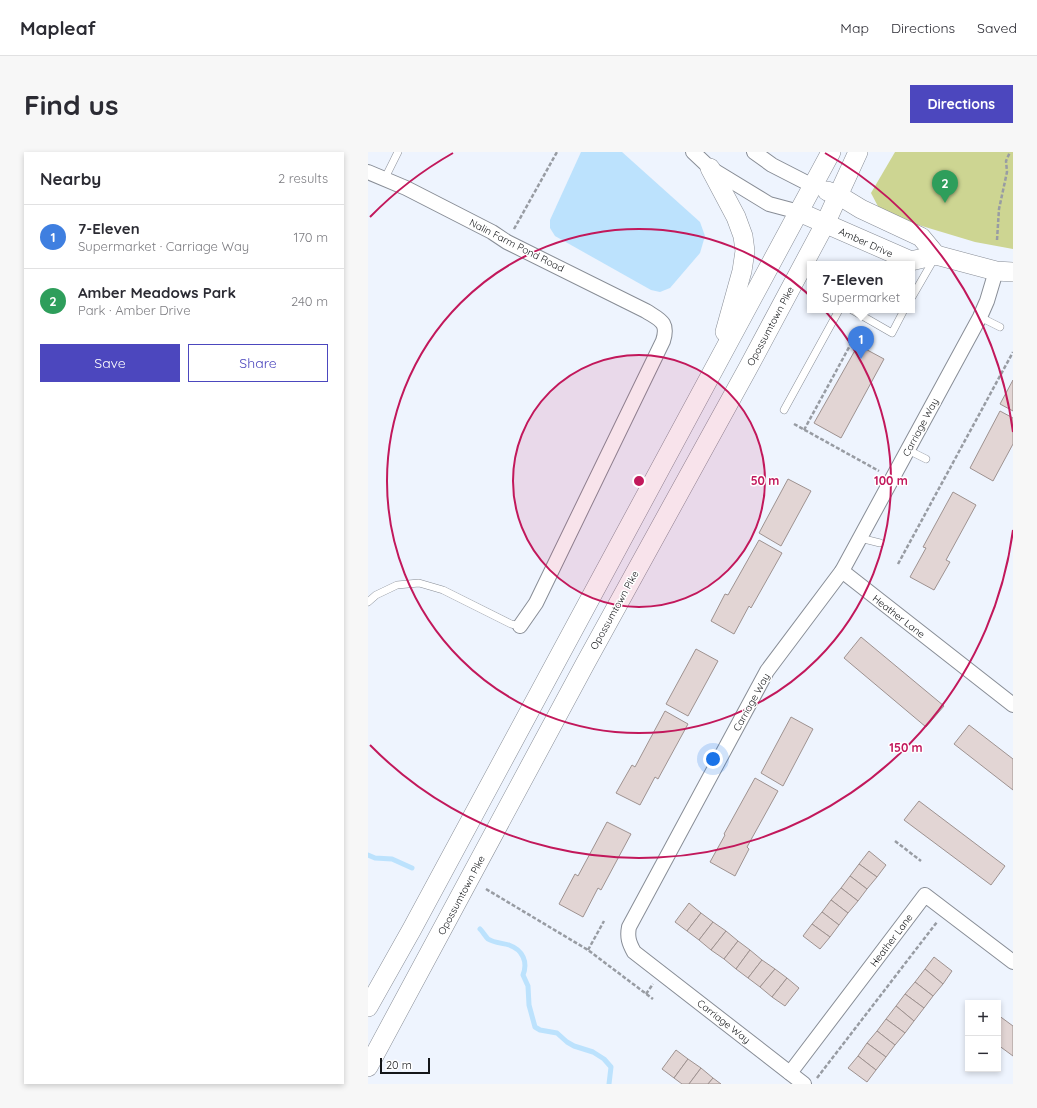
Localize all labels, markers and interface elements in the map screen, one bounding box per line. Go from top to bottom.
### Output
text: Mapleaf [20,16,96,40]
text: Map [840,19,869,37]
text: Directions [891,19,955,37]
text: Saved [977,19,1017,37]
button: Directions [910,85,1013,123]
text: Find us [24,87,118,122]
text: Nearby [40,168,101,189]
text: 2 results [278,170,328,186]
pin: 2 [932,170,958,203]
street label: Nalin Farm Pond Road [467,216,566,275]
text: 7-Eleven [78,219,140,238]
street label: Amber Drive [837,225,895,260]
text: 1 [50,229,56,245]
text: 170 m [293,229,328,245]
text: Supermarket · Carriage Way [78,238,249,254]
popup [807,261,915,313]
text: 7-Eleven [822,270,884,289]
text: Amber Meadows Park [78,283,236,302]
street label: Opossumtown Pike [744,284,797,368]
text: Supermarket [822,289,900,305]
text: 2 [49,293,57,309]
text: 240 m [291,293,328,309]
text: Park · Amber Drive [78,302,191,318]
pin: 1 [848,326,874,359]
button: Save [40,344,180,382]
button: Share [188,344,328,382]
street label: Carriage Way [900,396,941,459]
text: 50 m [751,473,779,488]
text: 100 m [874,473,908,488]
centre of rings [632,474,646,488]
street label: Opossumtown Pike [587,568,642,652]
street label: Heather Lane [870,592,928,641]
street label: Carriage Way [730,671,773,733]
text: 150 m [889,740,923,755]
your location [703,749,723,769]
street label: Opossumtown Pike [435,853,488,937]
street label: Heather Lane [867,911,916,969]
street label: Carriage Way [694,996,753,1046]
map controls [965,1000,1001,1072]
button: + [965,1000,1001,1036]
button: − [965,1036,1001,1072]
scale bar [380,1056,430,1075]
text: 20 m [386,1058,412,1072]

